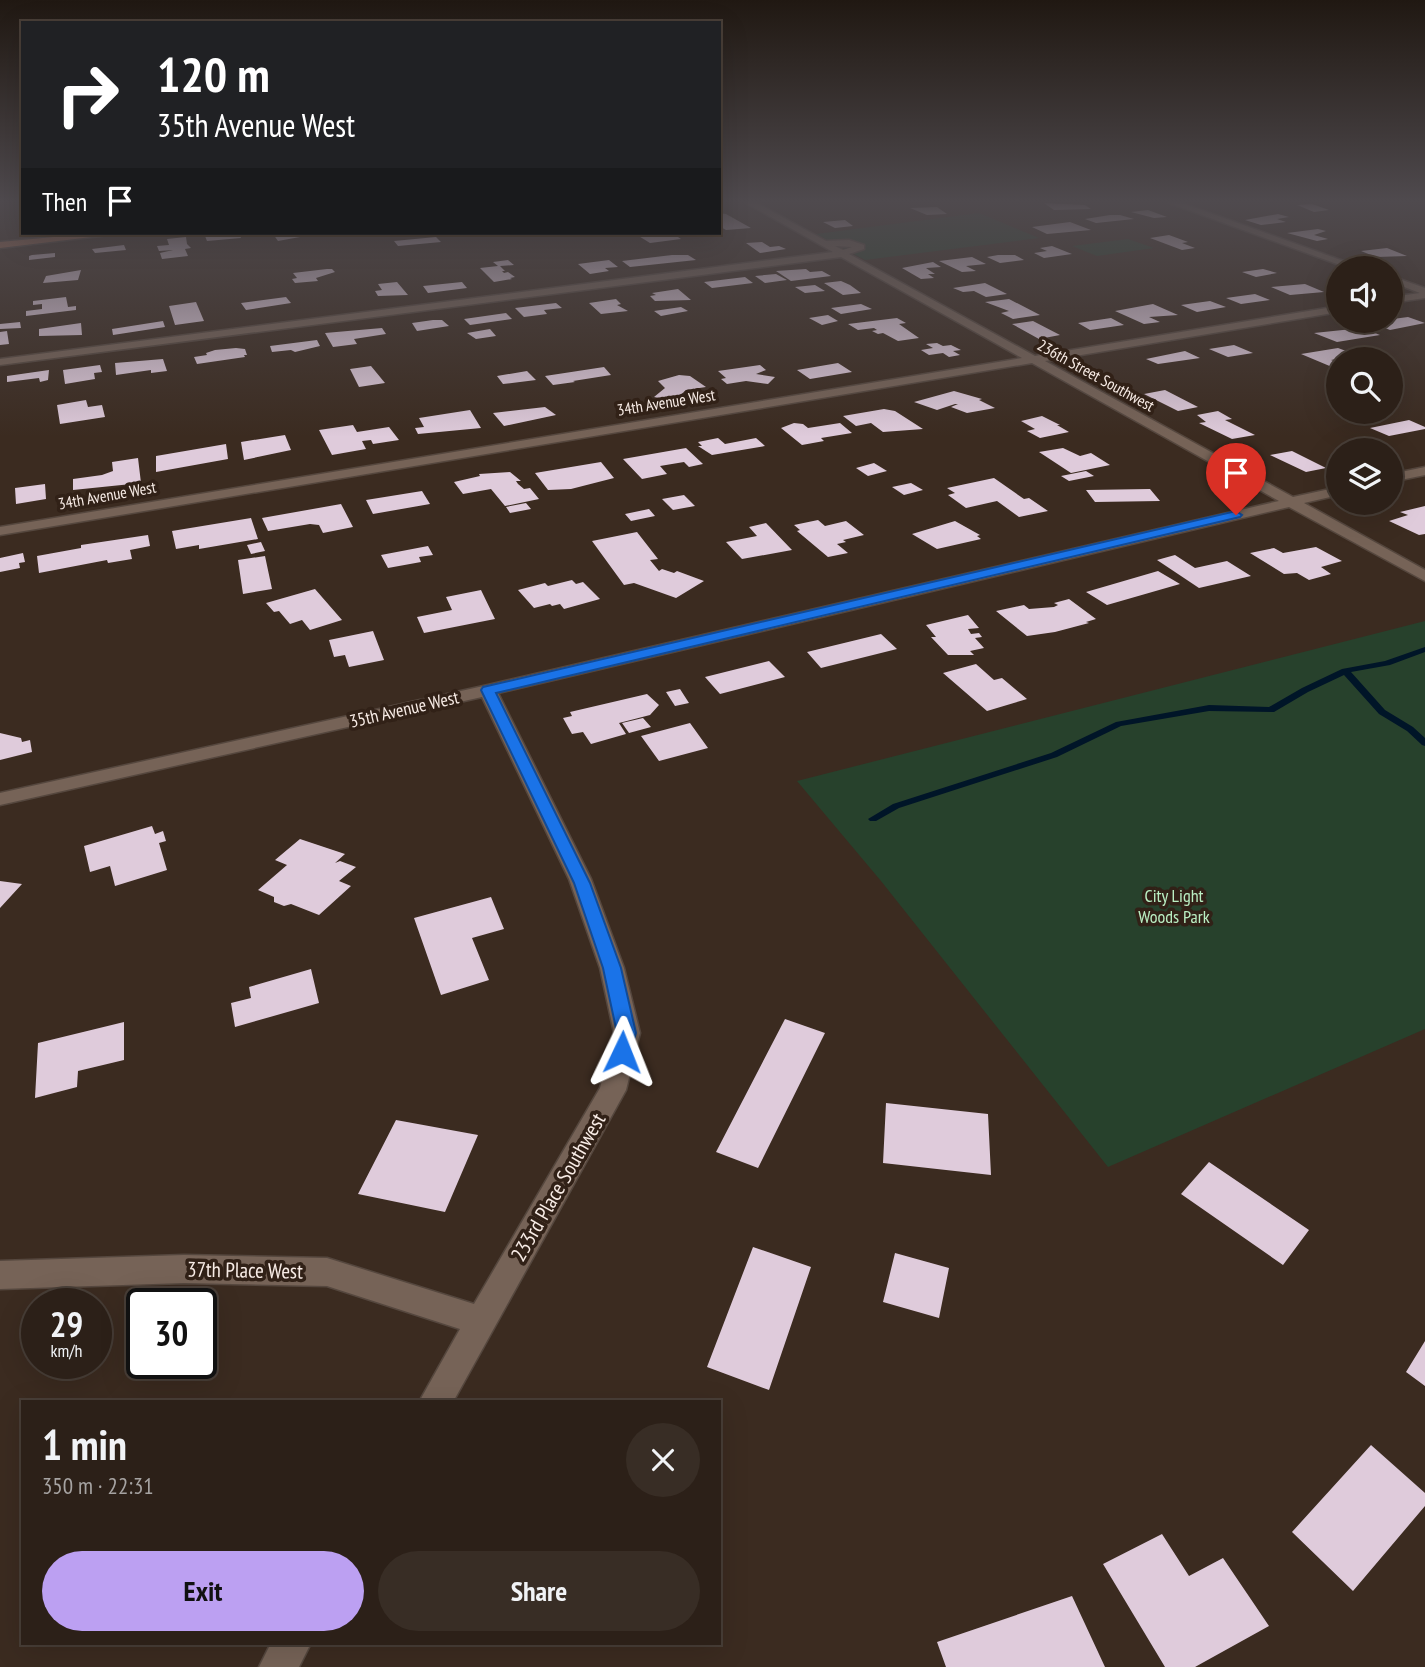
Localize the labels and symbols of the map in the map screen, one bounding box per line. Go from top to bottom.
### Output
street label: 236th Street Southwest [1034,335,1159,416]
street label: 34th Avenue West [616,384,717,420]
pin [1206,443,1266,515]
street label: 34th Avenue West [57,476,158,513]
street label: 35th Avenue West [347,685,461,733]
park label: City Light Woods Park [1138,884,1210,928]
position arrow [585,1015,659,1089]
street label: 233rd Place Southwest [505,1108,611,1266]
street label: 37th Place West [187,1255,303,1285]
speed limit sign: 30 [126,1288,217,1379]

